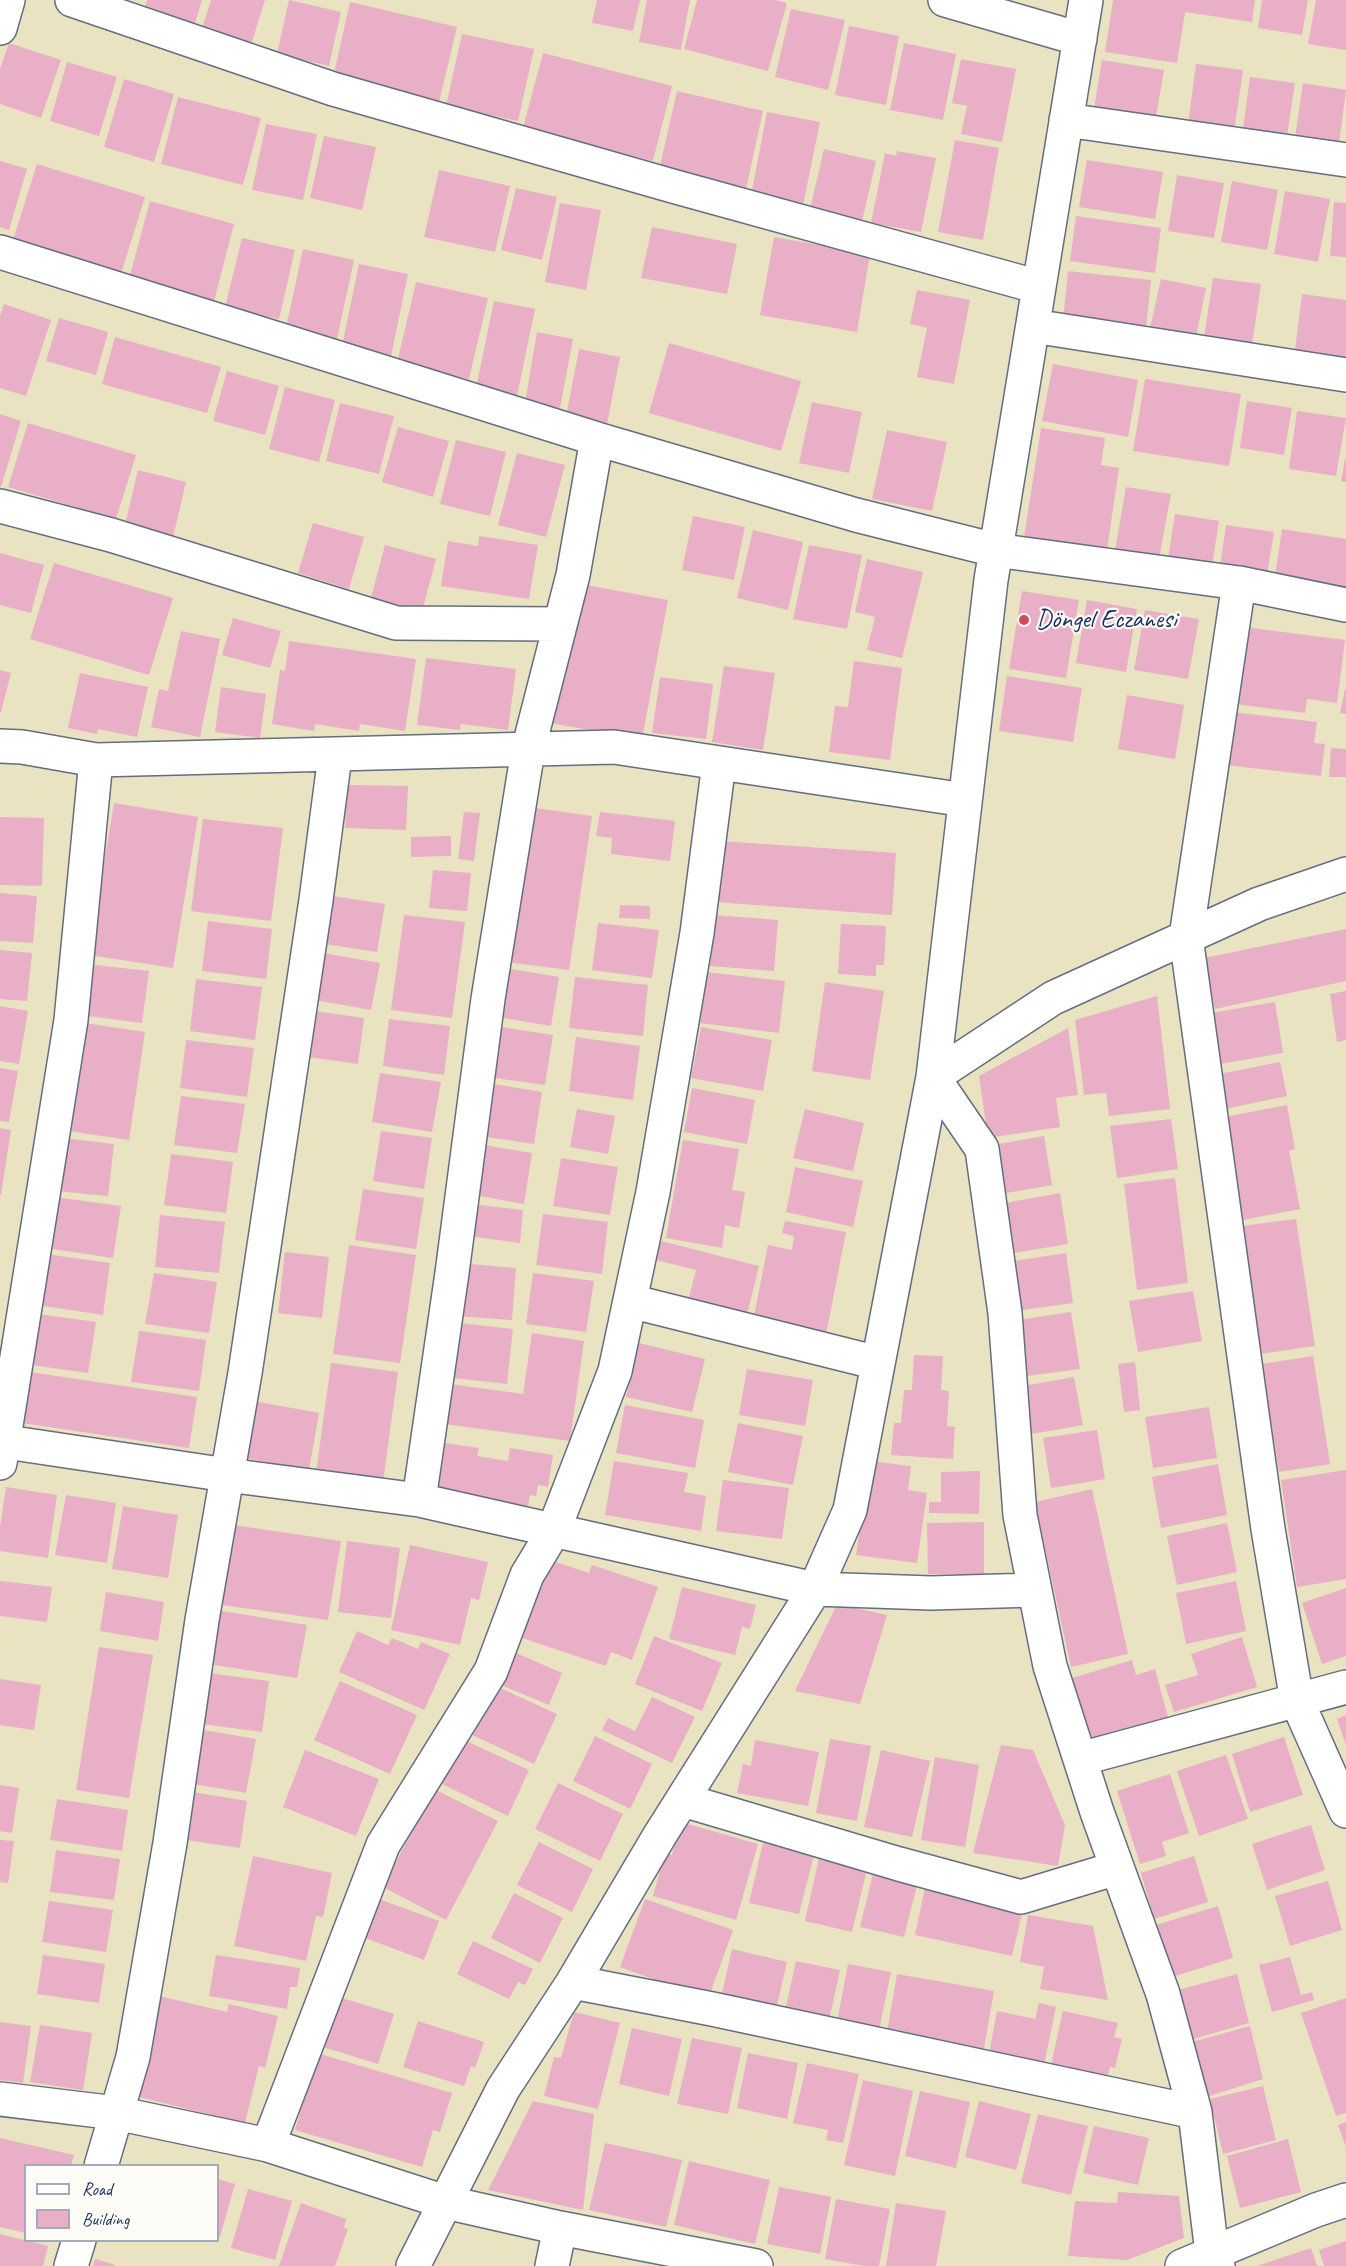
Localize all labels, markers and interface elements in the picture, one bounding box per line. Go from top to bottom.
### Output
place label: Döngel Eczanesi [1036,604,1177,636]
marker: Döngel Eczanesi [1017,613,1031,627]
legend [24,2164,219,2242]
text: Road [82,2178,112,2200]
text: Building [82,2208,129,2230]

